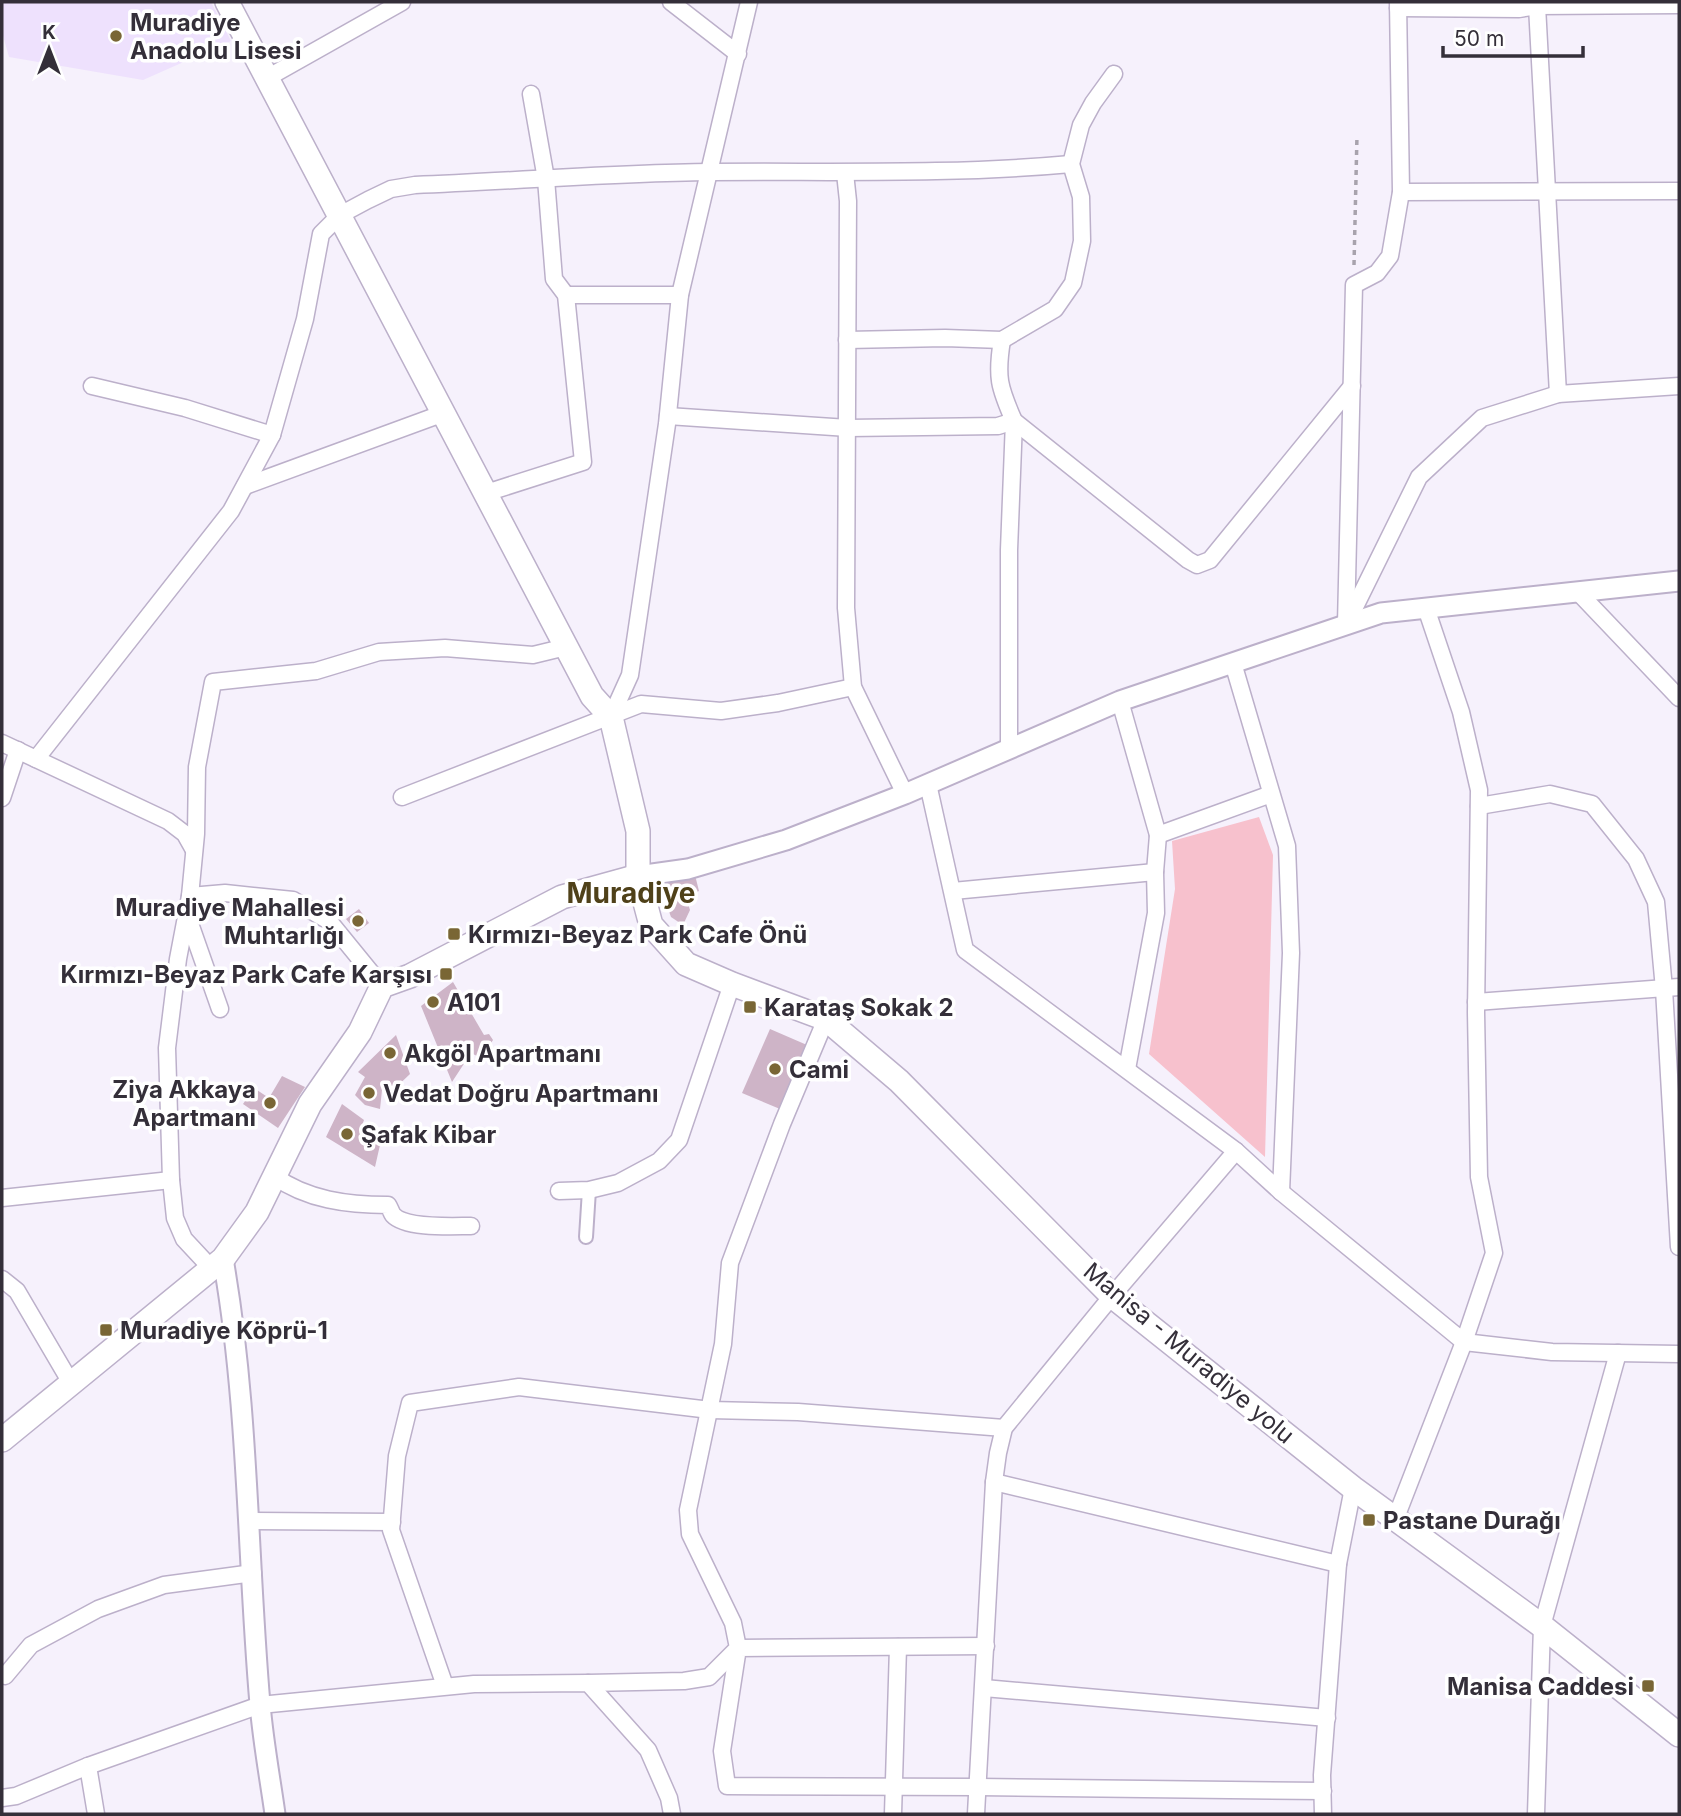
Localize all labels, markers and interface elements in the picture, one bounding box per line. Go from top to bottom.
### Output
place label: Muradiye Anadolu Lisesi [130,8,302,65]
north arrow [14,14,84,84]
scale bar [1443,14,1583,58]
text: K [42,21,56,44]
text: 50 m [1454,26,1504,51]
marker: Muradiye Anadolu Lisesi [108,28,124,44]
district label: Muradiye [566,876,696,910]
place label: Muradiye Mahallesi Muhtarlığı [115,893,344,950]
marker: Muradiye Mahallesi Muhtarlığı [350,913,366,929]
place label: Kırmızı-Beyaz Park Cafe Önü [468,920,807,949]
marker: Kırmızı-Beyaz Park Cafe Önü [446,926,462,942]
place label: Kırmızı-Beyaz Park Cafe Karşısı [60,960,432,989]
marker: Kırmızı-Beyaz Park Cafe Karşısı [438,966,454,982]
place label: A101 [447,988,501,1017]
place label: Karataş Sokak 2 [764,993,954,1022]
marker: A101 [425,994,441,1010]
marker: Karataş Sokak 2 [742,999,758,1015]
place label: Akgöl Apartmanı [404,1039,601,1068]
marker: Akgöl Apartmanı [382,1045,398,1061]
place label: Cami [789,1055,849,1084]
marker: Cami [767,1061,783,1077]
place label: Ziya Akkaya Apartmanı [112,1075,256,1132]
place label: Vedat Doğru Apartmanı [383,1079,658,1108]
marker: Vedat Doğru Apartmanı [361,1085,377,1101]
marker: Ziya Akkaya Apartmanı [262,1095,278,1111]
place label: Şafak Kibar [361,1120,497,1149]
marker: Şafak Kibar [339,1126,355,1142]
street label: Manisa - Muradiye yolu [1078,1256,1300,1450]
place label: Muradiye Köprü-1 [120,1316,328,1345]
marker: Muradiye Köprü-1 [98,1322,114,1338]
place label: Pastane Durağı [1383,1506,1561,1535]
marker: Pastane Durağı [1361,1512,1377,1528]
place label: Manisa Caddesi [1447,1672,1634,1701]
marker: Manisa Caddesi [1640,1678,1656,1694]

